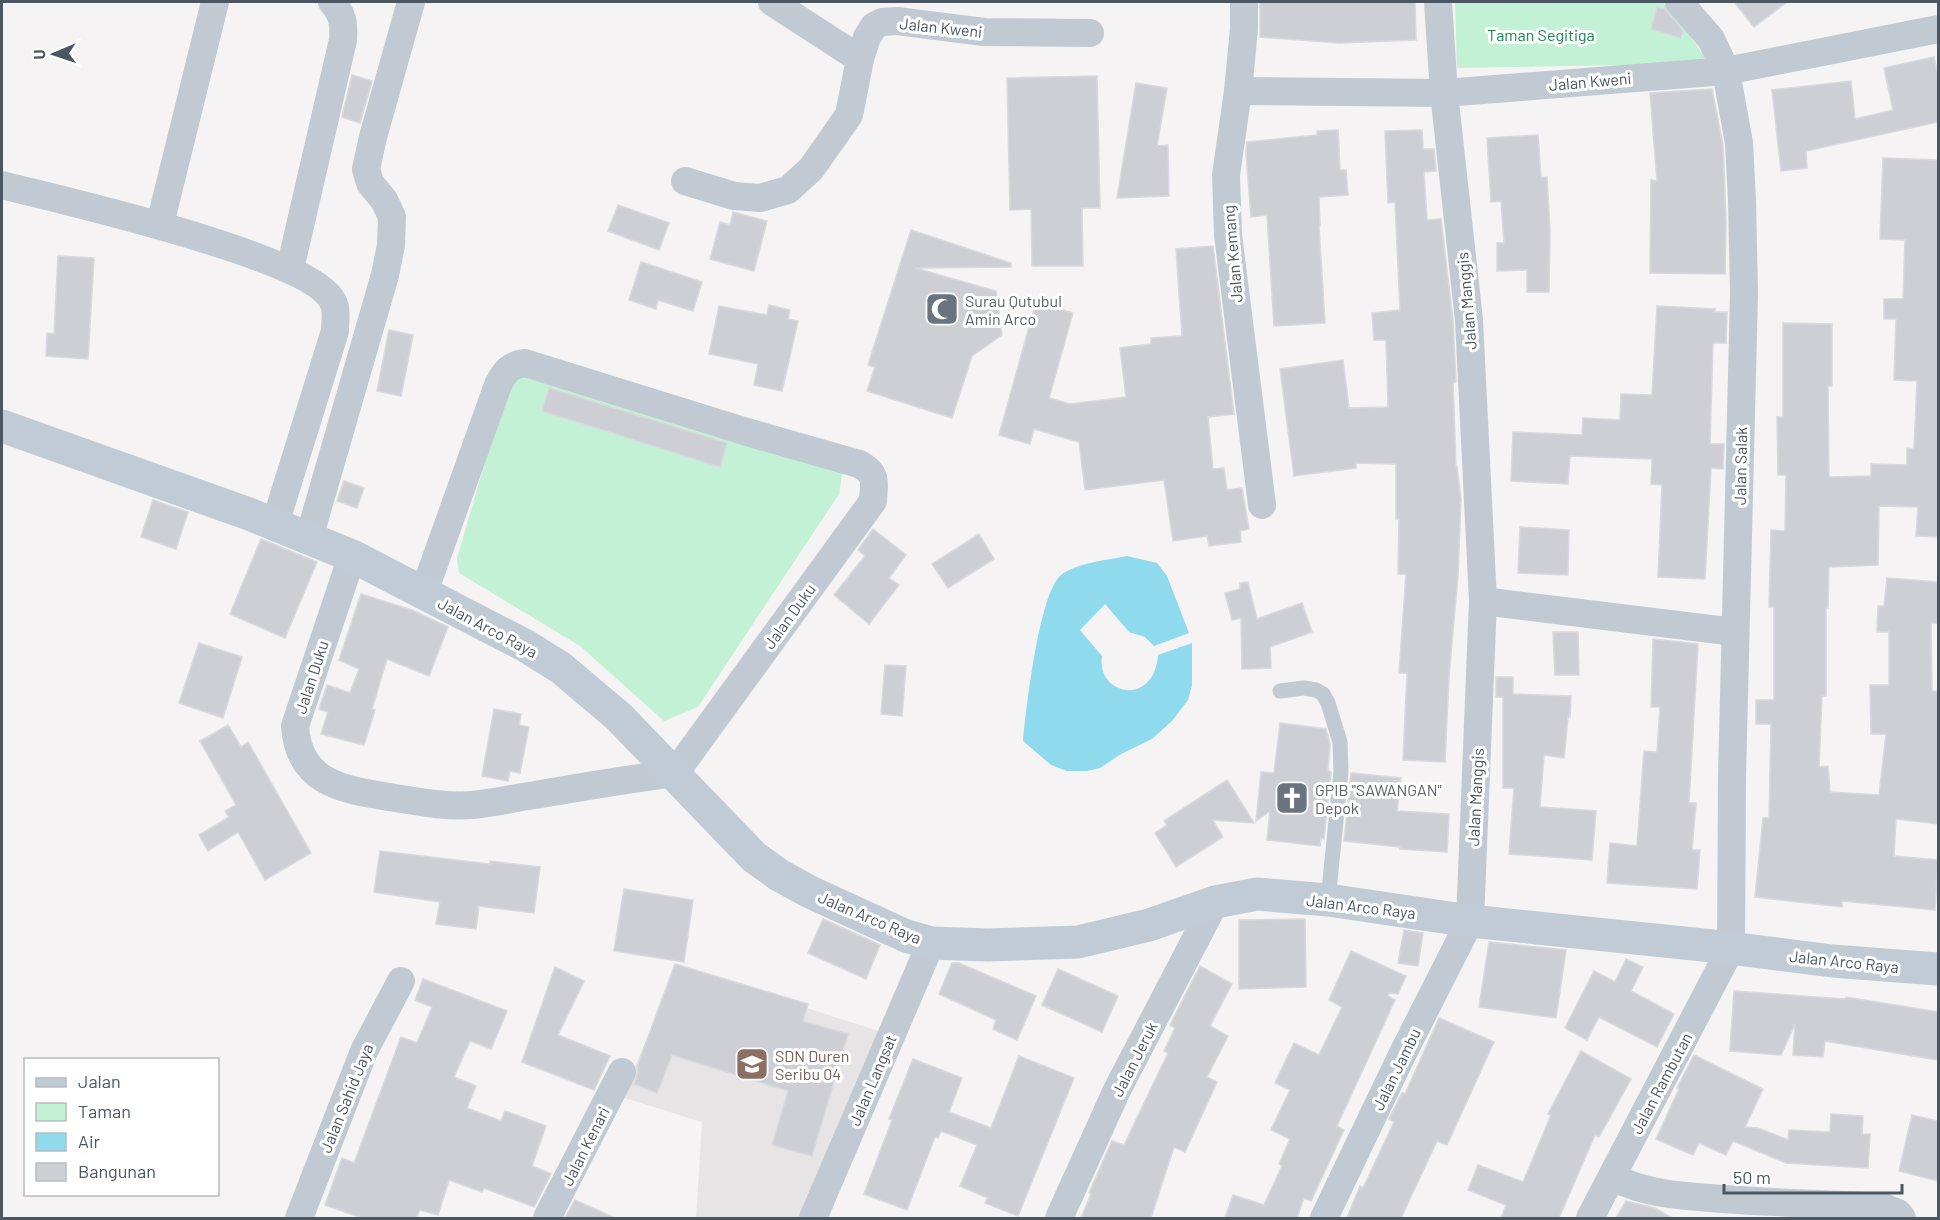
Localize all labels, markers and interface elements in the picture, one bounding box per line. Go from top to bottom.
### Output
street label: Jalan Kweni [899,13,983,41]
north arrow [24,24,84,84]
park label: Taman Segitiga [1487,25,1595,44]
text: U [29,49,48,60]
street label: Jalan Kweni [1548,68,1632,94]
street label: Jalan Kemang [1218,204,1246,304]
street label: Jalan Manggis [1452,251,1480,351]
mosque icon: Surau Qutubul Amin Arco [924,291,960,327]
place label: Surau Qutubul Amin Arco [965,291,1062,328]
street label: Jalan Salak [1730,427,1750,505]
street label: Jalan Duku [759,580,819,652]
street label: Jalan Arco Raya [435,593,541,661]
street label: Jalan Duku [290,638,332,716]
street label: Jalan Manggis [1463,747,1487,847]
church icon: GPIB "SAWANGAN" Depok [1274,780,1310,816]
place label: GPIB "SAWANGAN" Depok [1315,780,1442,817]
street label: Jalan Arco Raya [816,887,924,947]
street label: Jalan Arco Raya [1305,890,1417,922]
street label: Jalan Arco Raya [1788,946,1900,976]
street label: Jalan Jeruk [1107,1018,1161,1100]
street label: Jalan Jambu [1368,1025,1424,1113]
street label: Jalan Rambutan [1626,1029,1696,1137]
street label: Jalan Langsat [844,1032,900,1128]
street label: Jalan Sahid Jaya [315,1041,377,1155]
school or university icon: SDN Duren Seribu 04 [734,1046,770,1082]
place label: SDN Duren Seribu 04 [775,1046,849,1083]
legend [24,1058,219,1196]
text: Jalan [78,1070,121,1092]
text: Taman [78,1100,131,1122]
street label: Jalan Kenari [557,1103,613,1189]
text: Air [78,1130,101,1152]
scale bar [1724,1157,1902,1195]
text: Bangunan [78,1160,156,1182]
text: 50 m [1733,1166,1771,1188]

